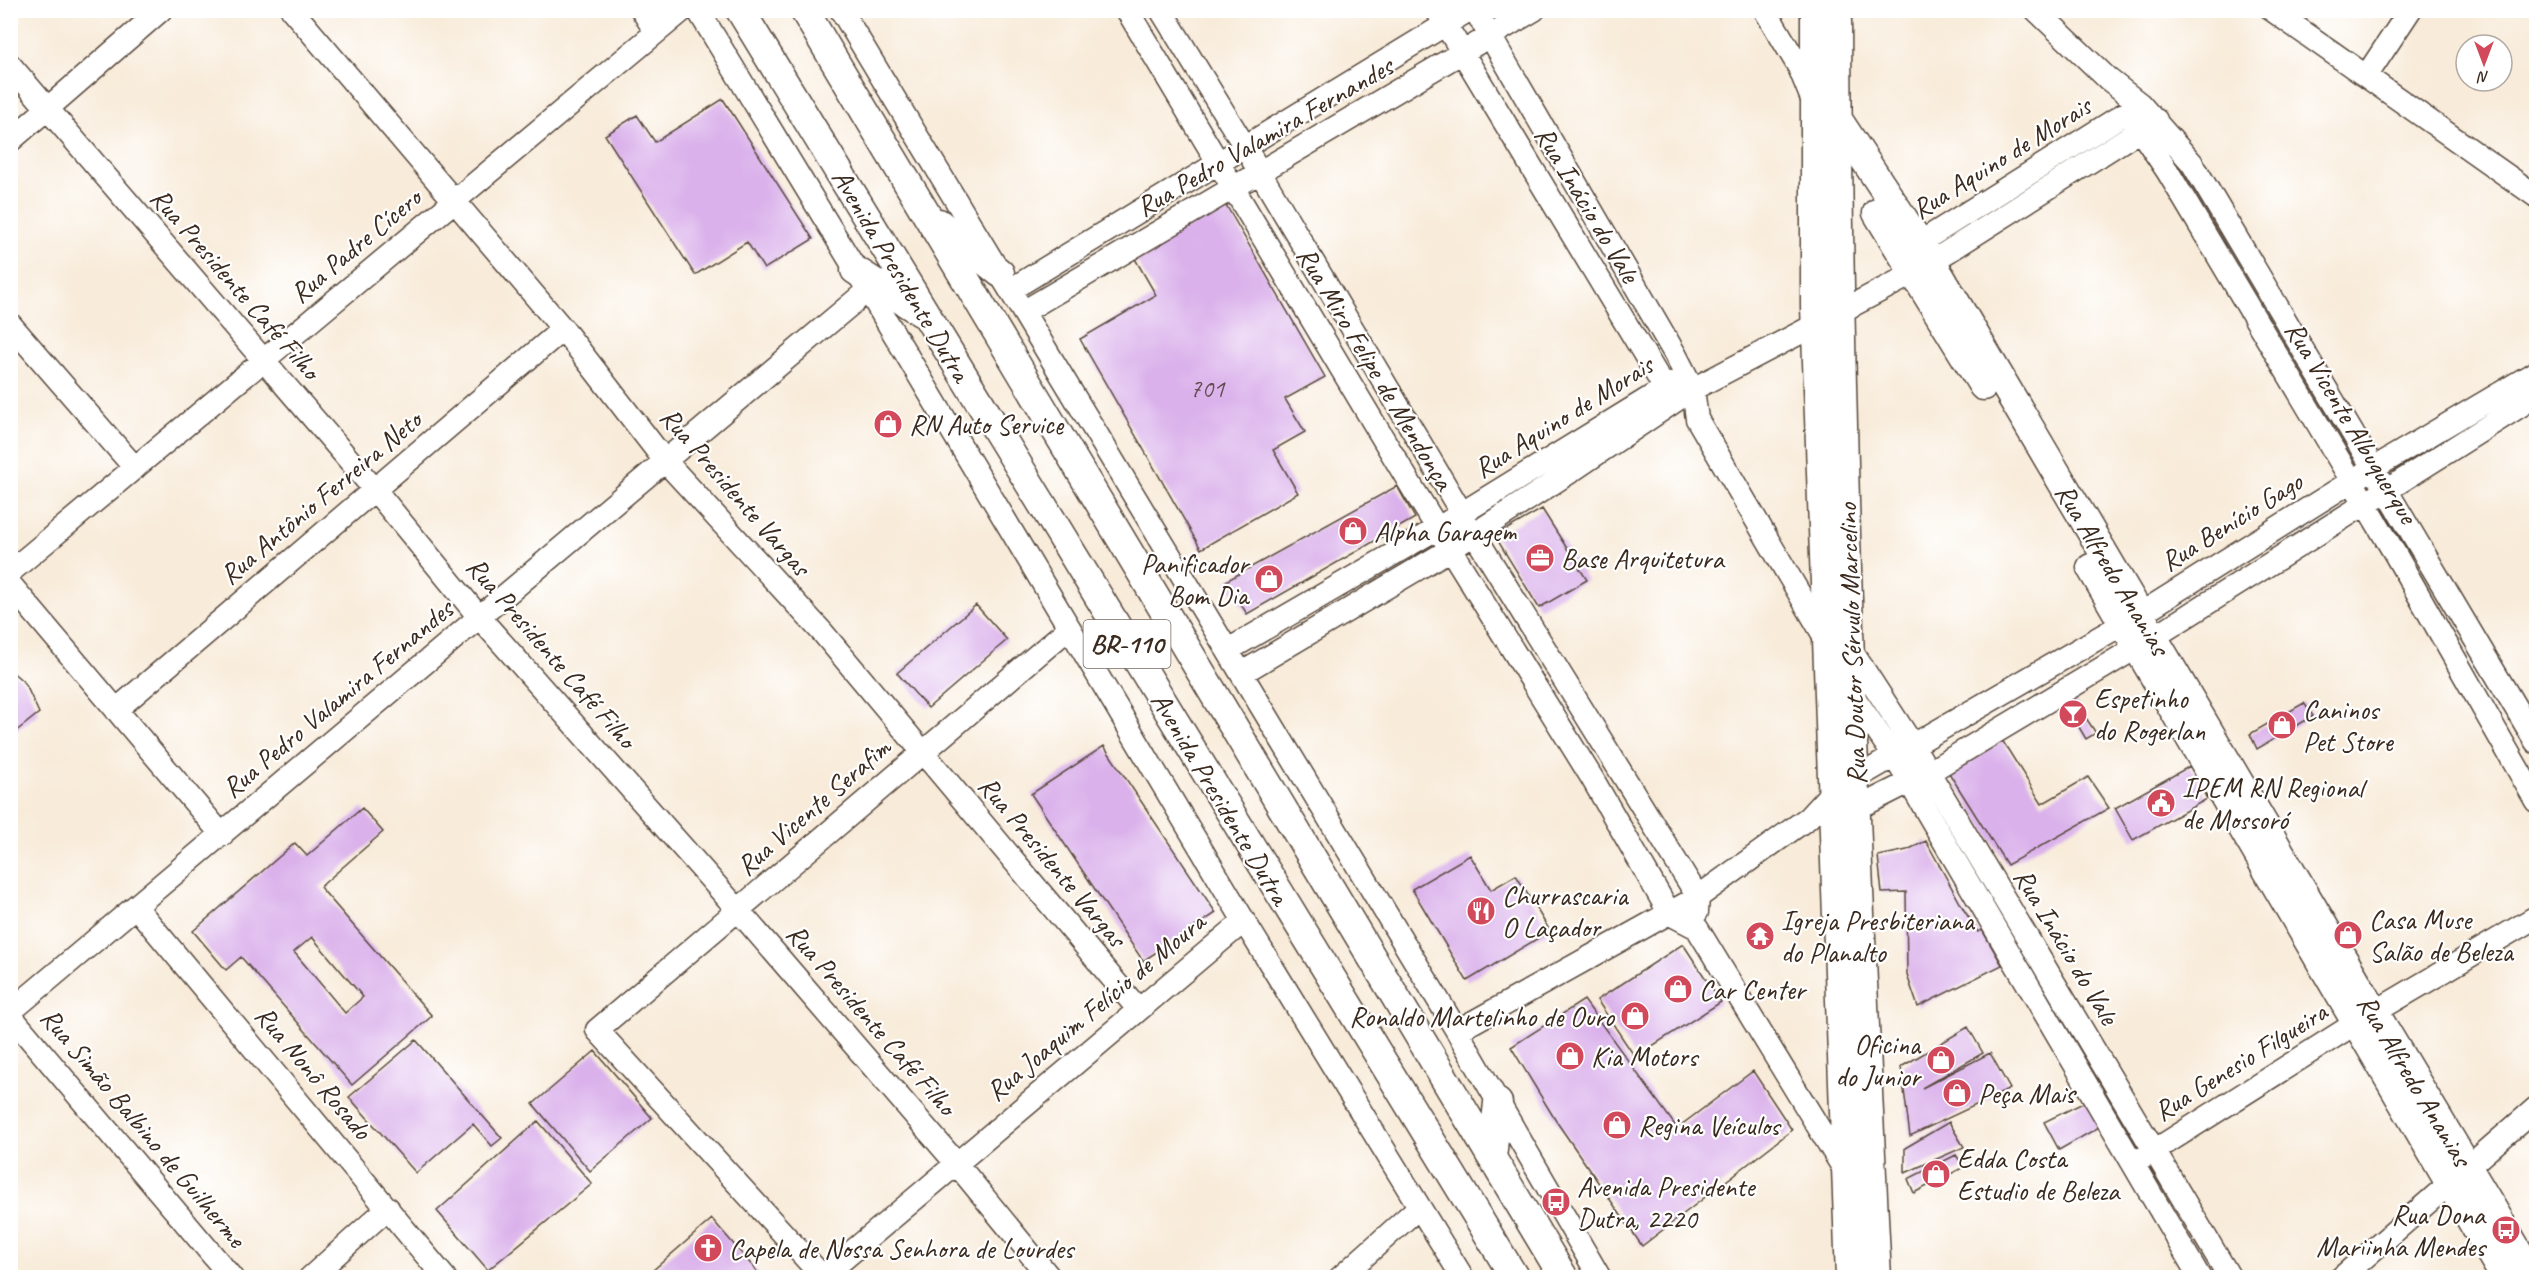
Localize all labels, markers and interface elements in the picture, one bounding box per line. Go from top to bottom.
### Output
north arrow [2454,33,2514,93]
street label: Rua Pedro Valamira Fernandes [1130,47,1401,224]
text: N [2476,67,2489,87]
street label: Rua Aquino de Morais [1905,87,2099,227]
street label: Rua Inácio do Vale [1527,120,1649,290]
street label: Avenida Presidente Dutra [824,163,980,390]
street label: Rua Padre Cícero [283,178,430,310]
street label: Rua Presidente Café Filho [143,181,330,389]
street label: Rua Miro Felipe de Mendonça [1289,240,1463,498]
street label: Rua Vicente Albuquerque [2277,315,2427,531]
street label: Rua Aquino de Morais [1467,346,1661,486]
house number: 701 [1189,372,1226,405]
street label: Rua Presidente Vargas [653,400,820,585]
street label: Rua Antônio Ferreira Neto [212,401,431,592]
place label: RN Auto Service [909,407,1065,442]
shop icon: RN Auto Service [872,408,904,440]
street label: Rua Benício Gago [2154,463,2310,579]
street label: Rua Alfredo Ananias [2048,477,2179,663]
street label: Rua Doutor Sérvulo Marcelino [1829,500,1874,785]
place label: Alpha Garagem [1374,514,1518,549]
shop icon: Alpha Garagem [1337,515,1369,547]
place label: Base Arquitetura [1561,541,1726,576]
office icon: Base Arquitetura [1524,542,1556,574]
place label: Panificador Bom Dia [1141,546,1251,613]
street label: Rua Presidente Café Filho [459,550,646,758]
shop icon: Panificador Bom Dia [1253,563,1285,595]
street label: Rua Pedro Valamira Fernandes [215,590,462,805]
road number: BR-110 [1084,620,1170,668]
place label: Espetinho do Rogerlan [2094,681,2205,748]
street label: Avenida Presidente Dutra [1143,686,1299,913]
place label: Caninos Pet Store [2303,692,2394,759]
bar icon: Espetinho do Rogerlan [2057,698,2089,730]
shop icon: Caninos Pet Store [2266,709,2298,741]
street label: Rua Vicente Serafim [729,729,899,883]
street label: Rua Presidente Vargas [971,769,1136,956]
place label: IPEM RN Regional de Mossoró [2182,770,2369,837]
public building icon: IPEM RN Regional de Mossoró [2145,787,2177,819]
street label: Rua Inácio do Vale [2006,862,2128,1032]
place label: Churrascaria O Laçador [1502,878,1629,945]
restaurant icon: Churrascaria O Laçador [1465,895,1497,927]
place label: Casa Muse Salão de Beleza [2369,902,2514,969]
street label: Rua Joaquim Felício de Moura [979,903,1214,1108]
place label: Igreja Presbiteriana do Planalto [1781,903,1975,970]
street label: Rua Presidente Café Filho [779,917,966,1125]
shop icon: Casa Muse Salão de Beleza [2332,919,2364,951]
temple icon: Igreja Presbiteriana do Planalto [1744,920,1776,952]
place label: Car Center [1699,972,1808,1007]
shop icon: Car Center [1662,973,1694,1005]
street label: Rua Alfredo Ananias [2350,988,2481,1174]
street label: Rua Genesio Filgueira [2147,993,2335,1129]
street label: Rua Nonô Rosado [248,998,381,1148]
place label: Ronaldo Martelinho de Ouro [1349,999,1616,1034]
street label: Rua Simão Balbino de Guilherme [33,1000,255,1256]
shop icon: Ronaldo Martelinho de Ouro [1619,1000,1651,1032]
place label: Oficina do Junior [1836,1027,1922,1094]
place label: Kia Motors [1591,1039,1700,1074]
shop icon: Kia Motors [1554,1040,1586,1072]
shop icon: Oficina do Junior [1925,1044,1957,1076]
place label: Peça Mais [1978,1076,2077,1111]
shop icon: Peça Mais [1941,1077,1973,1109]
place label: Regina Veículos [1638,1108,1782,1143]
shop icon: Regina Veículos [1601,1109,1633,1141]
place label: Edda Costa Estudio de Beleza [1957,1141,2121,1208]
shop icon: Edda Costa Estudio de Beleza [1920,1158,1952,1190]
place label: Avenida Presidente Dutra, 2220 [1577,1169,1756,1236]
bus stop icon: Avenida Presidente Dutra, 2220 [1540,1186,1572,1218]
place label: Rua Dona Mariinha Mendes [2316,1197,2487,1264]
bus stop icon: Rua Dona Mariinha Mendes [2490,1214,2522,1246]
place label: Capela de Nossa Senhora de Lourdes [729,1231,1076,1266]
church icon: Capela de Nossa Senhora de Lourdes [692,1232,724,1264]

